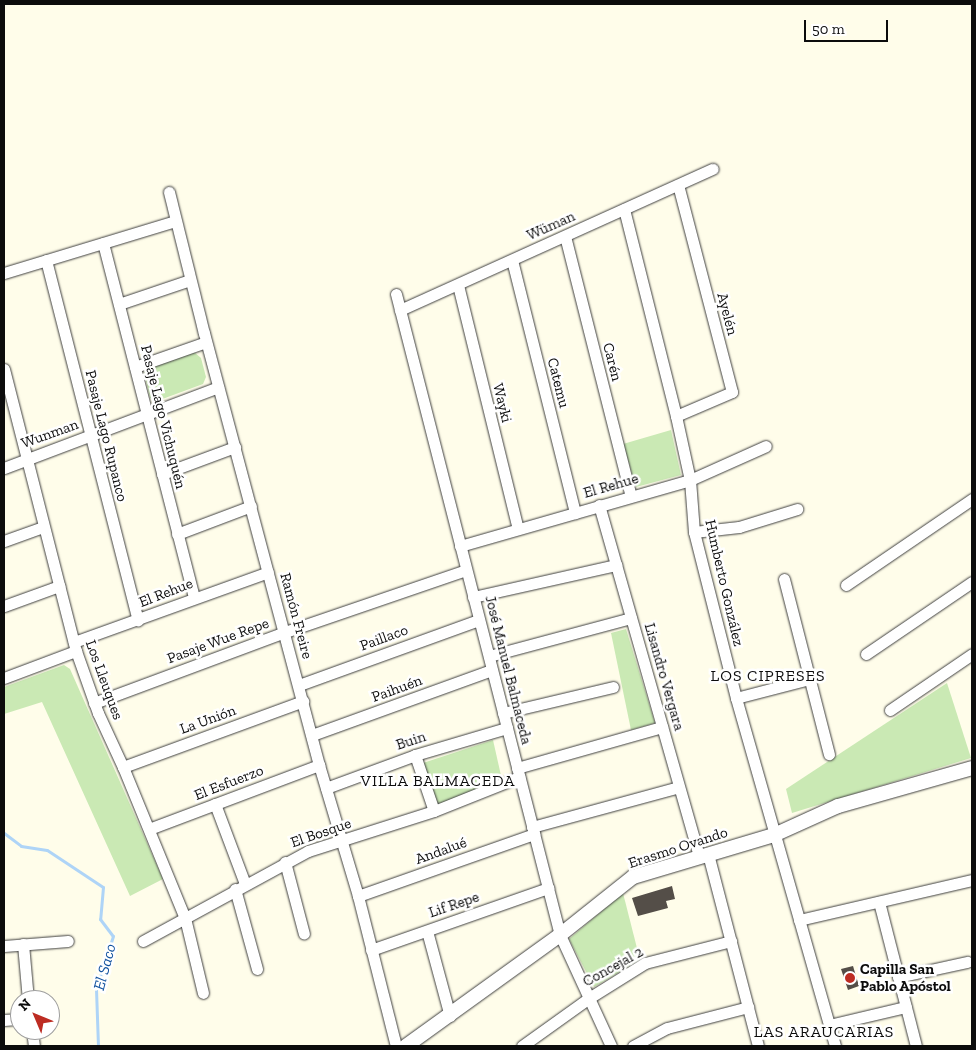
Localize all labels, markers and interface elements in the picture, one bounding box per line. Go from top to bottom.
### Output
scale bar [806,10,890,42]
text: 50 m [812,20,845,38]
street label: Wüman [524,207,578,245]
street label: Ayelén [713,291,741,337]
street label: Carén [599,341,625,383]
street label: Pasaje Lago Vichuquén [136,343,190,491]
street label: Catemu [543,356,573,410]
street label: Pasaje Lago Rupanco [81,368,131,504]
street label: Wayki [488,382,516,424]
street label: Wunman [19,415,81,453]
street label: El Rehue [582,470,640,502]
street label: Humberto González [701,518,747,648]
street label: Ramón Freire [276,571,316,661]
street label: El Rehue [137,575,195,611]
street label: José Manuel Balmaceda [481,594,535,746]
street label: Pasaje Wue Repe [164,614,272,668]
street label: Paillaco [358,621,410,655]
street label: Lisandro Vergara [640,621,688,733]
street label: Los Lleuques [81,638,127,722]
district label: LOS CIPRESES [709,666,827,686]
street label: Paihuén [369,672,425,706]
street label: La Unión [178,702,238,738]
street label: Buin [394,728,428,754]
street label: El Esfuerzo [192,762,266,804]
district label: VILLA BALMACEDA [358,771,518,791]
street label: El Bosque [288,814,354,852]
street label: Erasmo Ovando [626,823,730,873]
street label: Andalué [413,833,469,869]
street label: Lif Repe [426,888,482,922]
water label: El Saco [90,941,120,993]
street label: Concejal 2 [580,943,646,991]
place label: Capilla San Pablo Apóstol [860,960,951,995]
marker: Capilla San Pablo Apóstol [844,972,856,984]
north arrow [10,990,60,1040]
text: N [15,995,35,1015]
district label: LAS ARAUCARIAS [752,1022,896,1042]

